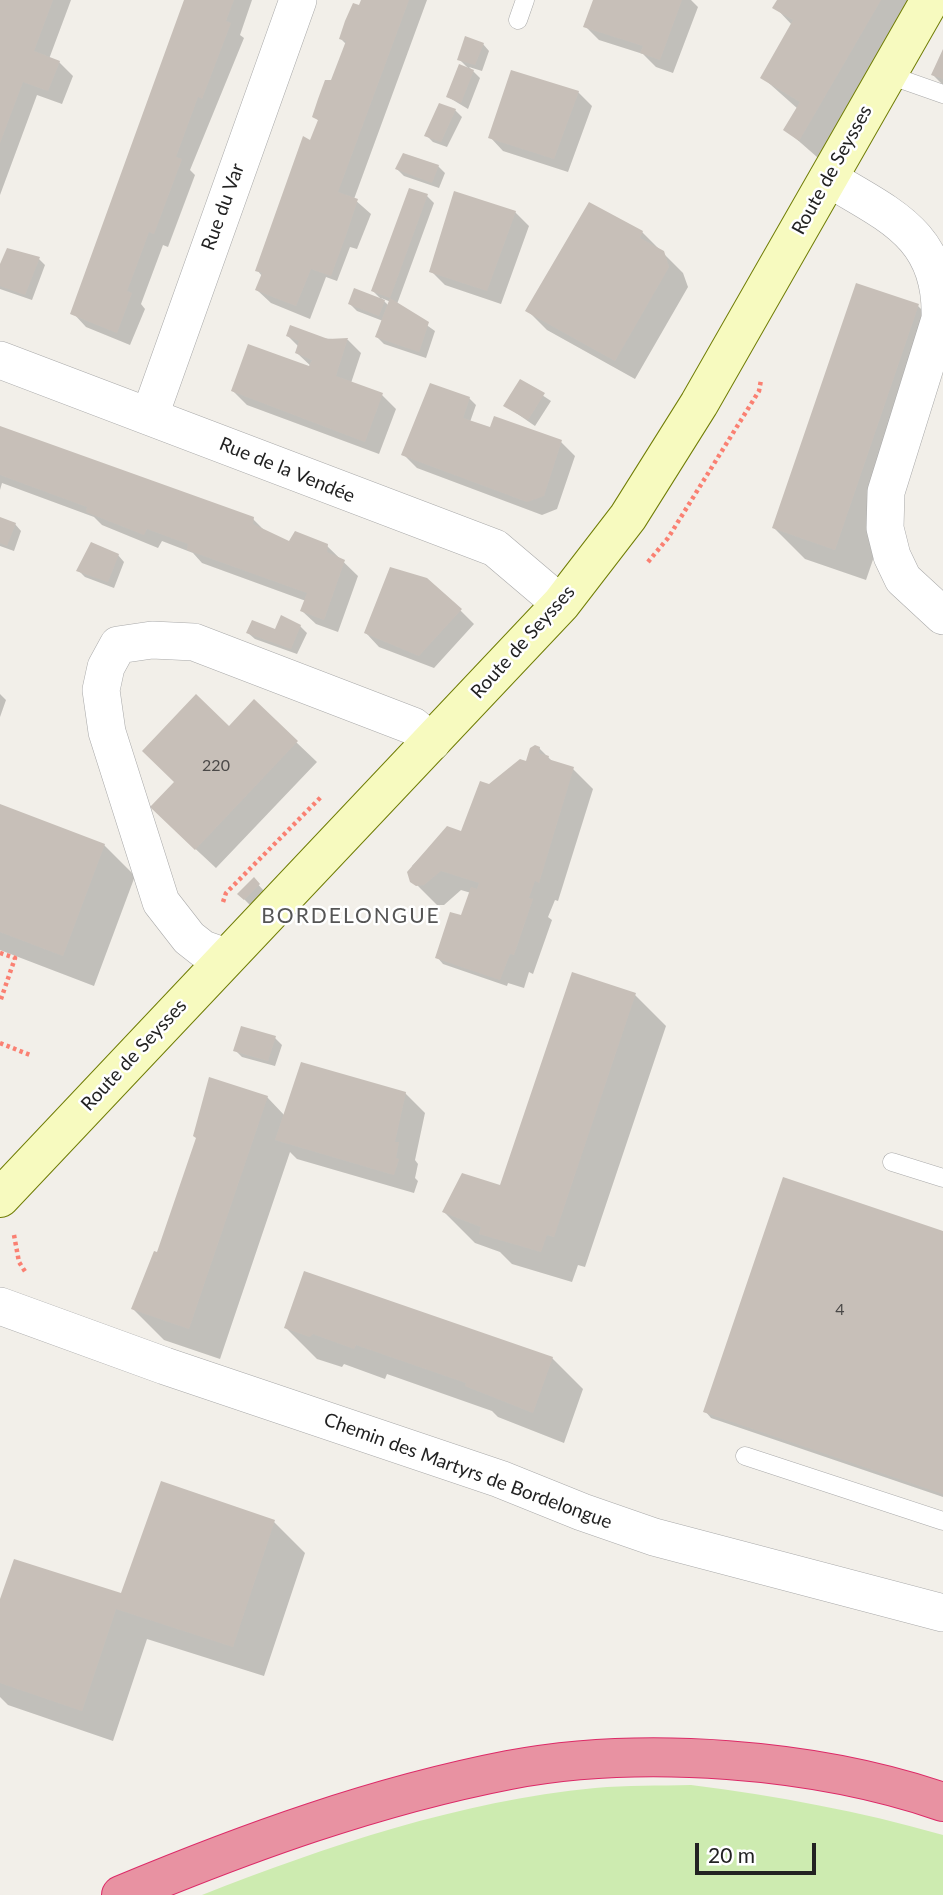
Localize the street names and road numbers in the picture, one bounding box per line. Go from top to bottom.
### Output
street label: Route de Seysses [787,101,877,239]
street label: Rue du Var [197,160,249,254]
street label: Rue de la Vendée [216,432,358,508]
street label: Route de Seysses [466,581,580,703]
street label: Route de Seysses [76,994,192,1116]
street label: Chemin des Martyrs de Bordelongue [321,1408,615,1534]

